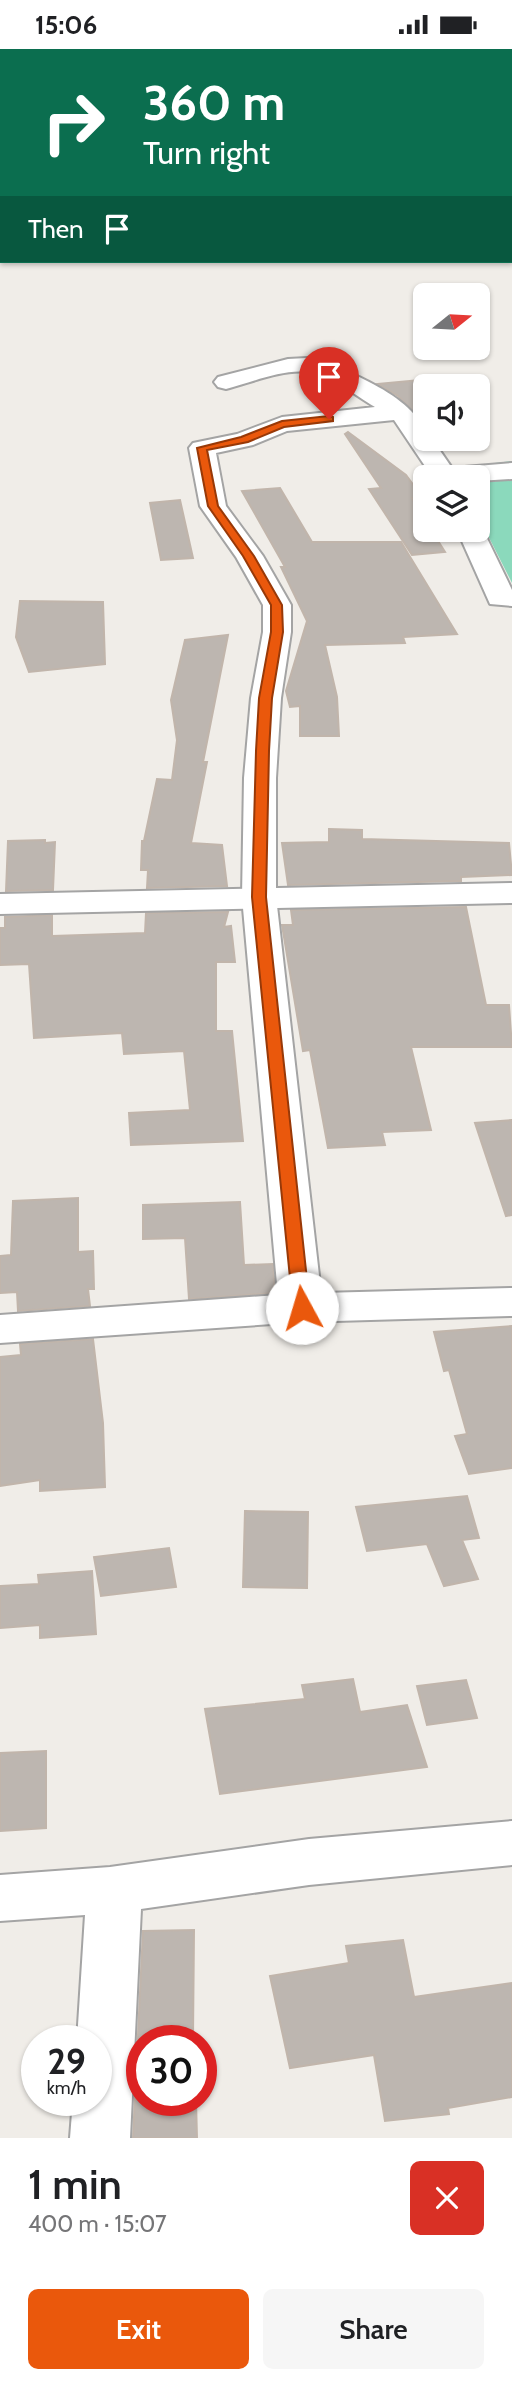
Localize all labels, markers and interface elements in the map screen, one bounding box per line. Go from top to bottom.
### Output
text: 15:06 [35,9,97,41]
text: 360 m [143,73,285,132]
icon: right [28,77,119,168]
text: Turn right [143,133,270,172]
icon: arrive [98,210,136,248]
text: Then [28,213,84,245]
north arrow [413,283,490,361]
map controls [413,283,490,542]
pin [299,347,359,419]
icon: arrive [310,358,348,396]
button: sound [413,374,490,451]
button: layers [413,465,490,542]
position arrow [265,1271,339,1345]
speed limit sign: 30 [126,2025,217,2116]
text: 29 [47,2040,86,2083]
text: km/h [47,2077,86,2099]
text: 1 min [28,2158,122,2210]
button: close [410,2161,484,2235]
text: 400 m · 15:07 [28,2210,167,2238]
button: Exit [28,2289,249,2369]
button: Share [263,2289,484,2369]

